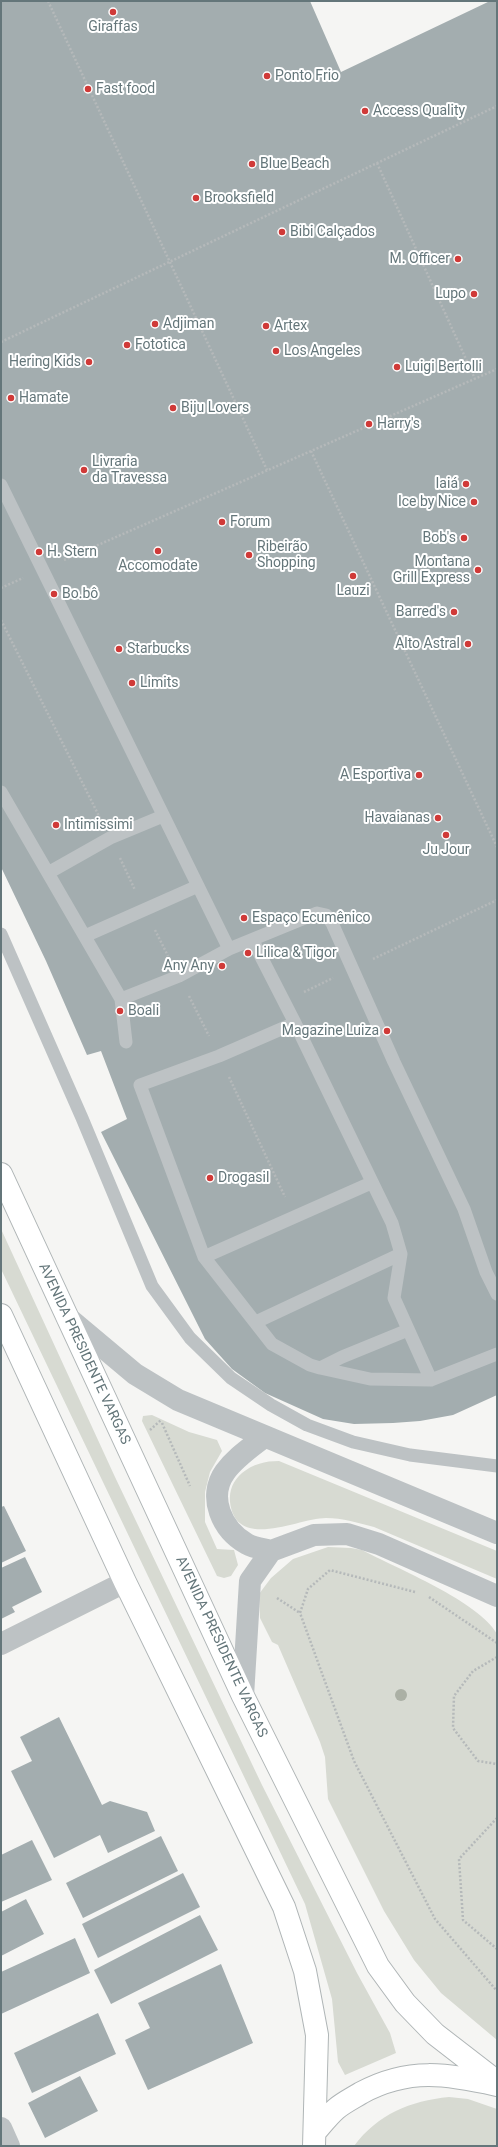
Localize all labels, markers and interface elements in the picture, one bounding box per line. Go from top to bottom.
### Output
marker: Giraffas [108,7,118,17]
place label: Giraffas [88,19,138,35]
place label: Ponto Frio [275,68,339,84]
marker: Ponto Frio [262,71,272,81]
place label: Fast food [96,81,155,97]
marker: Fast food [83,84,93,94]
place label: Access Quality [373,103,465,119]
marker: Access Quality [360,106,370,116]
place label: Blue Beach [260,156,330,172]
marker: Blue Beach [247,159,257,169]
place label: Brooksfield [204,190,274,206]
marker: Brooksfield [191,193,201,203]
place label: Bibi Calçados [290,224,375,240]
marker: Bibi Calçados [277,227,287,237]
place label: M. Officer [390,251,450,267]
marker: M. Officer [453,254,463,264]
place label: Lupo [435,286,466,302]
marker: Lupo [469,289,479,299]
place label: Adjiman [163,316,214,332]
place label: Artex [274,318,307,334]
marker: Adjiman [150,319,160,329]
marker: Artex [261,321,271,331]
place label: Fototica [135,337,186,353]
marker: Fototica [122,340,132,350]
place label: Los Angeles [284,343,360,359]
marker: Los Angeles [271,346,281,356]
place label: Hering Kids [9,354,81,370]
marker: Hering Kids [84,357,94,367]
place label: Luigi Bertolli [405,359,482,375]
marker: Luigi Bertolli [392,362,402,372]
place label: Hamate [19,390,68,406]
marker: Hamate [6,393,16,403]
place label: Biju Lovers [181,400,249,416]
marker: Biju Lovers [168,403,178,413]
place label: Harry's [377,416,420,432]
marker: Harry's [364,419,374,429]
place label: Livraria da Travessa [92,454,167,486]
marker: Livraria da Travessa [79,465,89,475]
place label: Iaiá [436,476,458,492]
marker: Iaiá [461,479,471,489]
place label: Ice by Nice [398,494,466,510]
marker: Ice by Nice [469,497,479,507]
place label: Forum [230,514,270,530]
marker: Forum [217,517,227,527]
place label: Bob's [423,530,456,546]
marker: Bob's [459,533,469,543]
place label: Ribeirão Shopping [257,539,316,572]
place label: H. Stern [47,544,97,560]
marker: Accomodate [153,546,163,556]
marker: H. Stern [34,547,44,557]
marker: Ribeirão Shopping [244,550,254,560]
place label: Montana Grill Express [393,554,470,586]
place label: Accomodate [118,558,198,574]
marker: Montana Grill Express [473,565,483,575]
marker: Lauzi [348,571,358,581]
place label: Lauzi [336,583,370,599]
place label: Bo.bô [62,586,98,602]
marker: Bo.bô [49,589,59,599]
place label: Barred's [396,604,446,620]
marker: Barred's [449,607,459,617]
place label: Alto Astral [395,636,460,652]
marker: Alto Astral [463,639,473,649]
place label: Starbucks [127,641,189,657]
marker: Starbucks [114,644,124,654]
place label: Limits [140,675,178,691]
marker: Limits [127,678,137,688]
place label: A Esportiva [340,767,411,783]
marker: A Esportiva [414,770,424,780]
place label: Havaianas [365,810,430,826]
marker: Havaianas [433,813,443,823]
place label: Intimissimi [64,817,133,833]
marker: Intimissimi [51,820,61,830]
marker: Ju Jour [441,830,451,840]
place label: Ju Jour [422,842,470,858]
place label: Espaço Ecumênico [252,910,370,926]
marker: Espaço Ecumênico [239,913,249,923]
place label: Lilica & Tigor [256,945,337,961]
marker: Lilica & Tigor [243,948,253,958]
place label: Any Any [164,958,214,974]
marker: Any Any [217,961,227,971]
place label: Boali [128,1003,159,1019]
marker: Boali [115,1006,125,1016]
place label: Magazine Luiza [282,1023,379,1039]
marker: Magazine Luiza [382,1026,392,1036]
place label: Drogasil [218,1170,269,1186]
marker: Drogasil [205,1173,215,1183]
street label: AVENIDA PRESIDENTE VARGAS [34,1261,134,1447]
street label: AVENIDA PRESIDENTE VARGAS [171,1554,271,1740]

